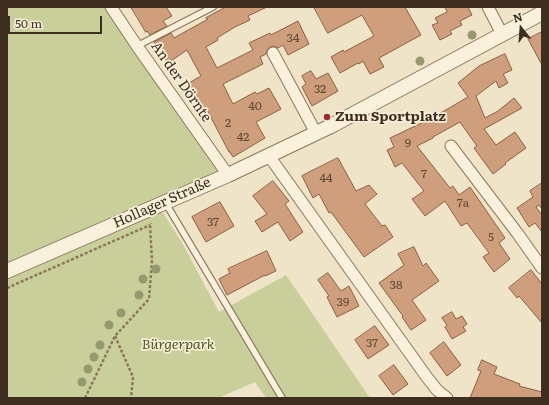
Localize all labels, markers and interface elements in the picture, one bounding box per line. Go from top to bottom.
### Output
scale bar [10,8,104,34]
north arrow [501,8,541,48]
text: N [511,8,524,26]
text: 50 m [15,14,42,32]
house number: 34 [286,31,300,45]
street label: An der Dörnte [147,39,215,125]
house number: 32 [314,82,326,96]
house number: 40 [248,99,262,113]
place label: Zum Sportplatz [335,109,446,125]
marker: Zum Sportplatz [322,112,332,122]
house number: 2 [225,116,231,130]
house number: 42 [237,130,249,144]
house number: 9 [405,136,411,150]
house number: 7 [421,167,427,181]
house number: 44 [319,171,333,185]
street label: Hollager Straße [111,174,213,232]
house number: 7a [457,196,469,210]
house number: 37 [207,215,219,229]
house number: 5 [488,230,494,244]
house number: 38 [389,278,403,292]
house number: 39 [337,295,349,309]
house number: 37 [366,336,378,350]
park label: Bürgerpark [142,337,214,353]

